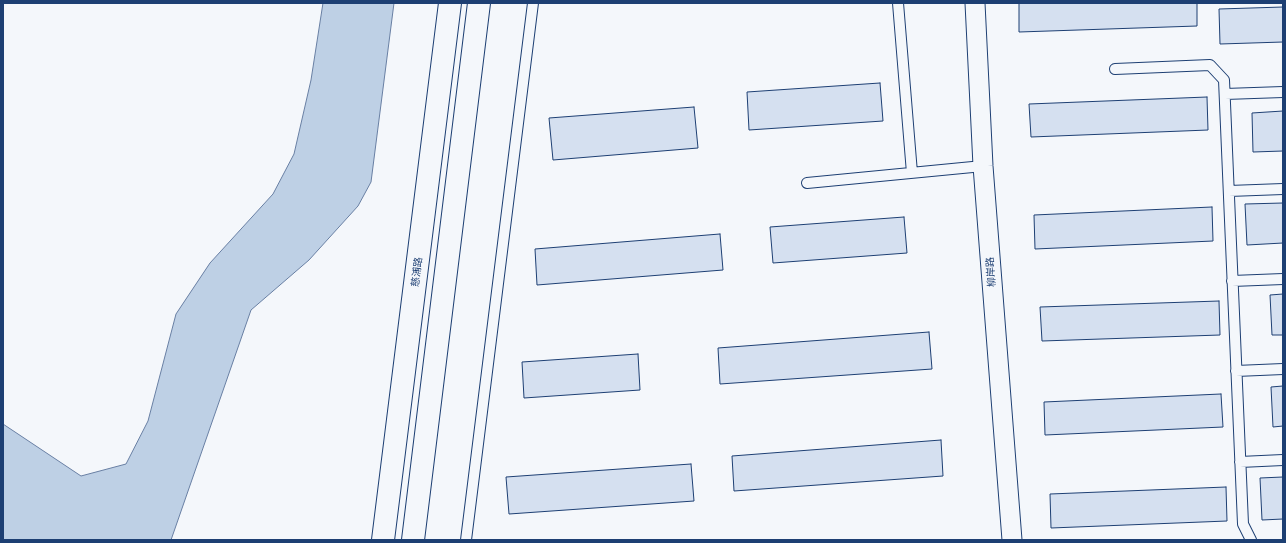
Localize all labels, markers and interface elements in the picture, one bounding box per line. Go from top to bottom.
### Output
street label: 慈浦路 [409,256,425,288]
street label: 柳岸路 [984,257,998,287]

